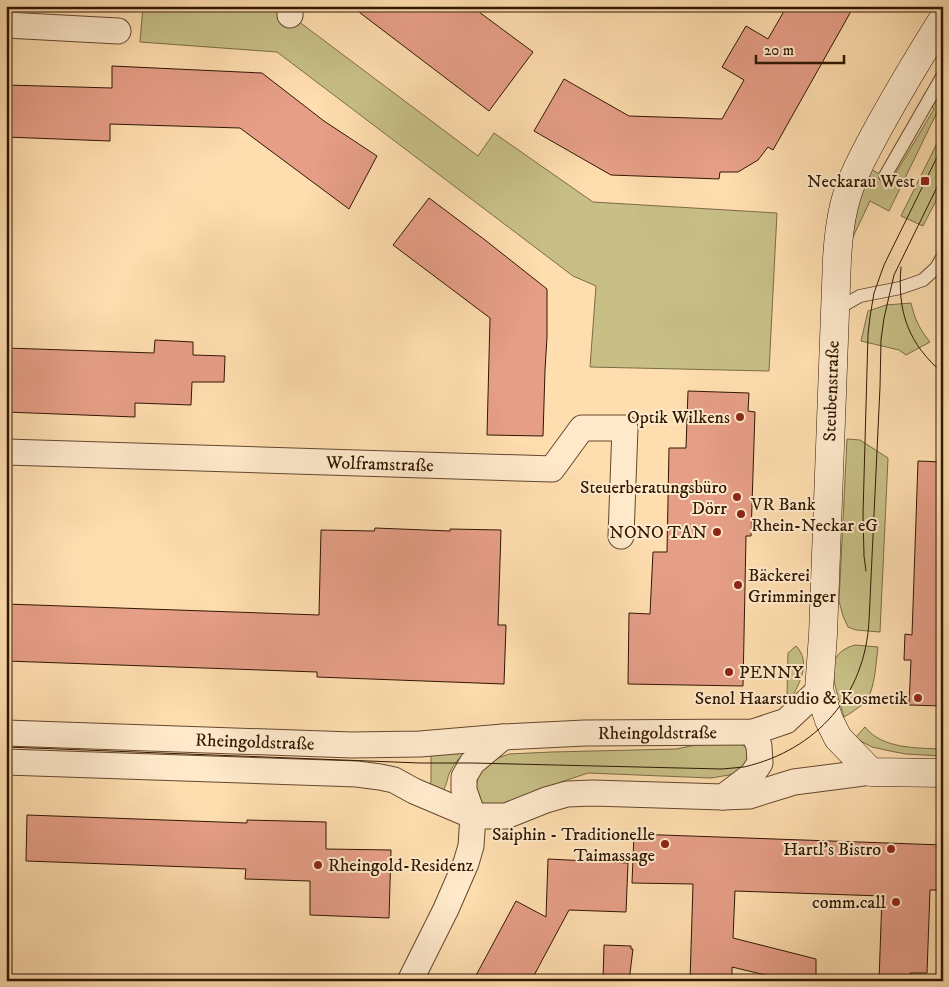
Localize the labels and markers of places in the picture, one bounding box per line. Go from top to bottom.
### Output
place label: Neckarau West [807,171,915,193]
marker: Neckarau West [919,175,931,187]
place label: Optik Wilkens [627,407,730,429]
marker: Optik Wilkens [734,411,746,423]
place label: Steuerberatungsbüro Dörr [580,477,727,520]
marker: Steuerberatungsbüro Dörr [731,491,743,503]
place label: VR Bank Rhein-Neckar eG [750,494,878,537]
marker: VR Bank Rhein-Neckar eG [735,508,747,520]
place label: NONO TAN [609,522,707,544]
marker: NONO TAN [711,526,723,538]
place label: Bäckerei Grimminger [748,565,836,608]
marker: Bäckerei Grimminger [732,579,744,591]
place label: PENNY [739,662,804,684]
marker: PENNY [723,666,735,678]
place label: Senol Haarstudio & Kosmetik [695,688,908,710]
marker: Senol Haarstudio & Kosmetik [912,692,924,704]
place label: Saiphin - Traditionelle Taimassage [492,824,655,867]
marker: Saiphin - Traditionelle Taimassage [659,838,671,850]
place label: Hartl's Bistro [783,839,881,861]
marker: Hartl's Bistro [885,843,897,855]
place label: Rheingold-Residenz [328,855,474,877]
marker: Rheingold-Residenz [312,859,324,871]
place label: comm.call [812,892,887,914]
marker: comm.call [890,896,902,908]

